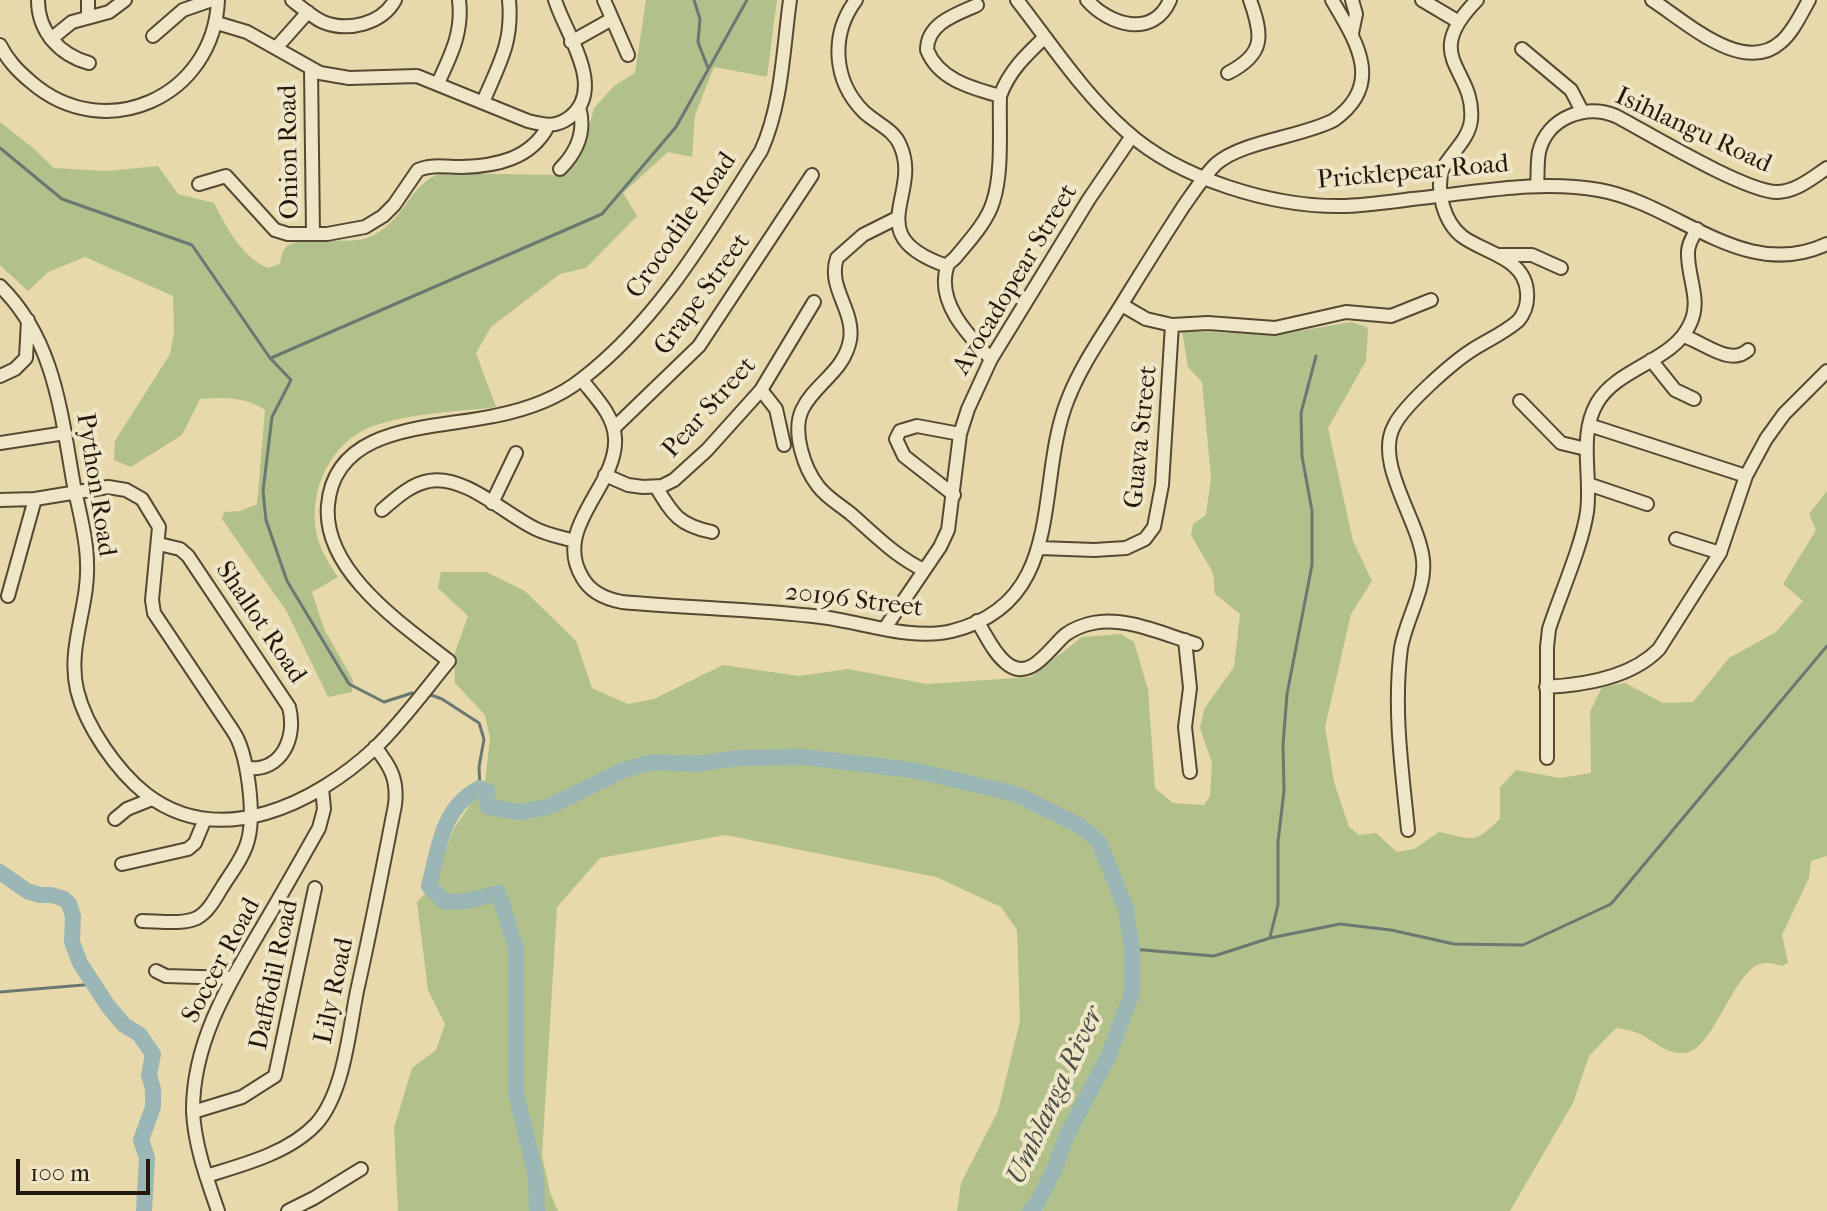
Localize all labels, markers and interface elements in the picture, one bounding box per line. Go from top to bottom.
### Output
street label: Isihlangu Road [1610,81,1776,181]
street label: Onion Road [273,84,307,220]
street label: Crocodile Road [620,147,744,305]
street label: Pricklepear Road [1316,149,1510,197]
street label: Avocadopear Street [947,179,1085,381]
street label: Grape Street [648,228,758,362]
street label: Pear Street [657,351,763,465]
street label: Guava Street [1119,364,1165,510]
street label: Python Road [68,411,122,559]
street label: Shallot Road [208,556,312,690]
street label: 20196 Street [783,577,925,625]
street label: Soccer Road [176,893,268,1029]
street label: Daffodil Road [244,897,306,1053]
street label: Lily Road [309,935,361,1047]
water label: Umhlanga River [1000,1002,1112,1190]
scale bar [20,1143,154,1193]
text: 100 m [30,1159,90,1187]

